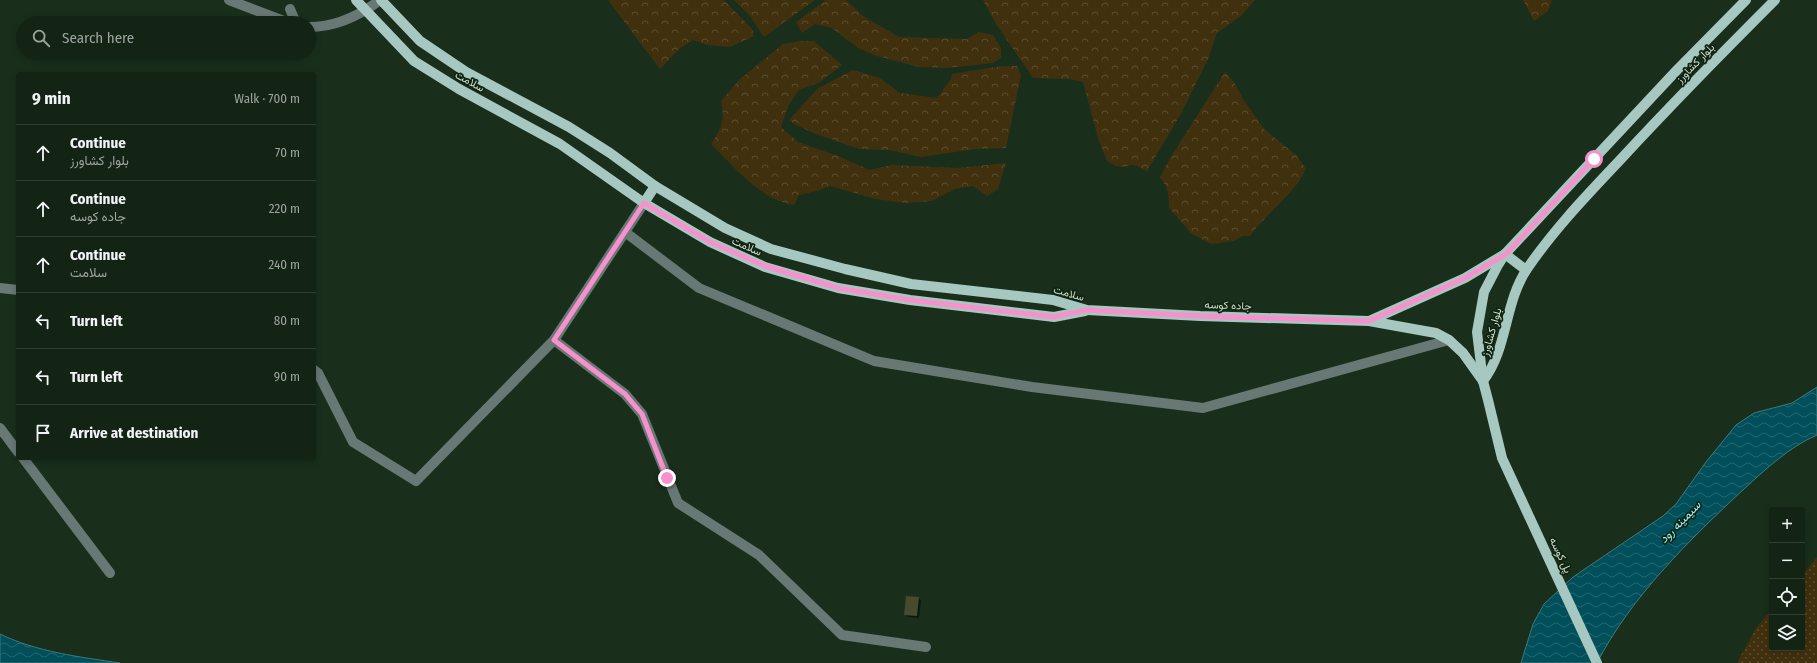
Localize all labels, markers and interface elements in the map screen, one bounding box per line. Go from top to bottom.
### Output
search box [16,16,316,60]
icon: search [30,27,52,49]
text: Search here [62,29,134,47]
street label: بلوار کشاورز [1673,41,1717,87]
street label: سلامت [453,68,487,95]
text: 9 min [32,88,71,109]
text: Walk · 700 m [234,91,300,106]
text: Continue [70,134,126,152]
icon: ahead [32,142,54,164]
text: 70 m [275,145,300,160]
route start [1585,150,1603,168]
text: بلوار کشاورز [70,153,129,168]
text: Continue [70,190,126,208]
icon: ahead [32,198,54,220]
text: 220 m [269,201,300,216]
text: جاده کوسه [70,209,126,224]
street label: سلامت [730,234,764,259]
text: Continue [70,246,126,264]
icon: ahead [32,254,54,276]
text: 240 m [268,257,300,272]
text: سلامت [70,265,107,280]
street label: سلامت [1052,283,1086,304]
street label: جاده کوسه [1204,298,1252,313]
street label: بلوار کشاورز [1478,306,1505,359]
icon: left [32,310,54,332]
text: Turn left [70,312,123,330]
text: 80 m [274,313,300,328]
icon: left [32,366,54,388]
text: Turn left [70,368,123,386]
text: 90 m [274,369,300,384]
icon: arrive [32,422,54,444]
text: Arrive at destination [70,424,198,442]
route end [658,469,676,487]
water label: سیمینه رود [1657,498,1705,547]
map controls [1769,507,1805,651]
button: + [1769,507,1805,543]
street label: پل کوسه [1546,535,1575,576]
button: − [1769,543,1805,579]
button: locate [1769,579,1805,615]
button: layers [1769,615,1805,651]

